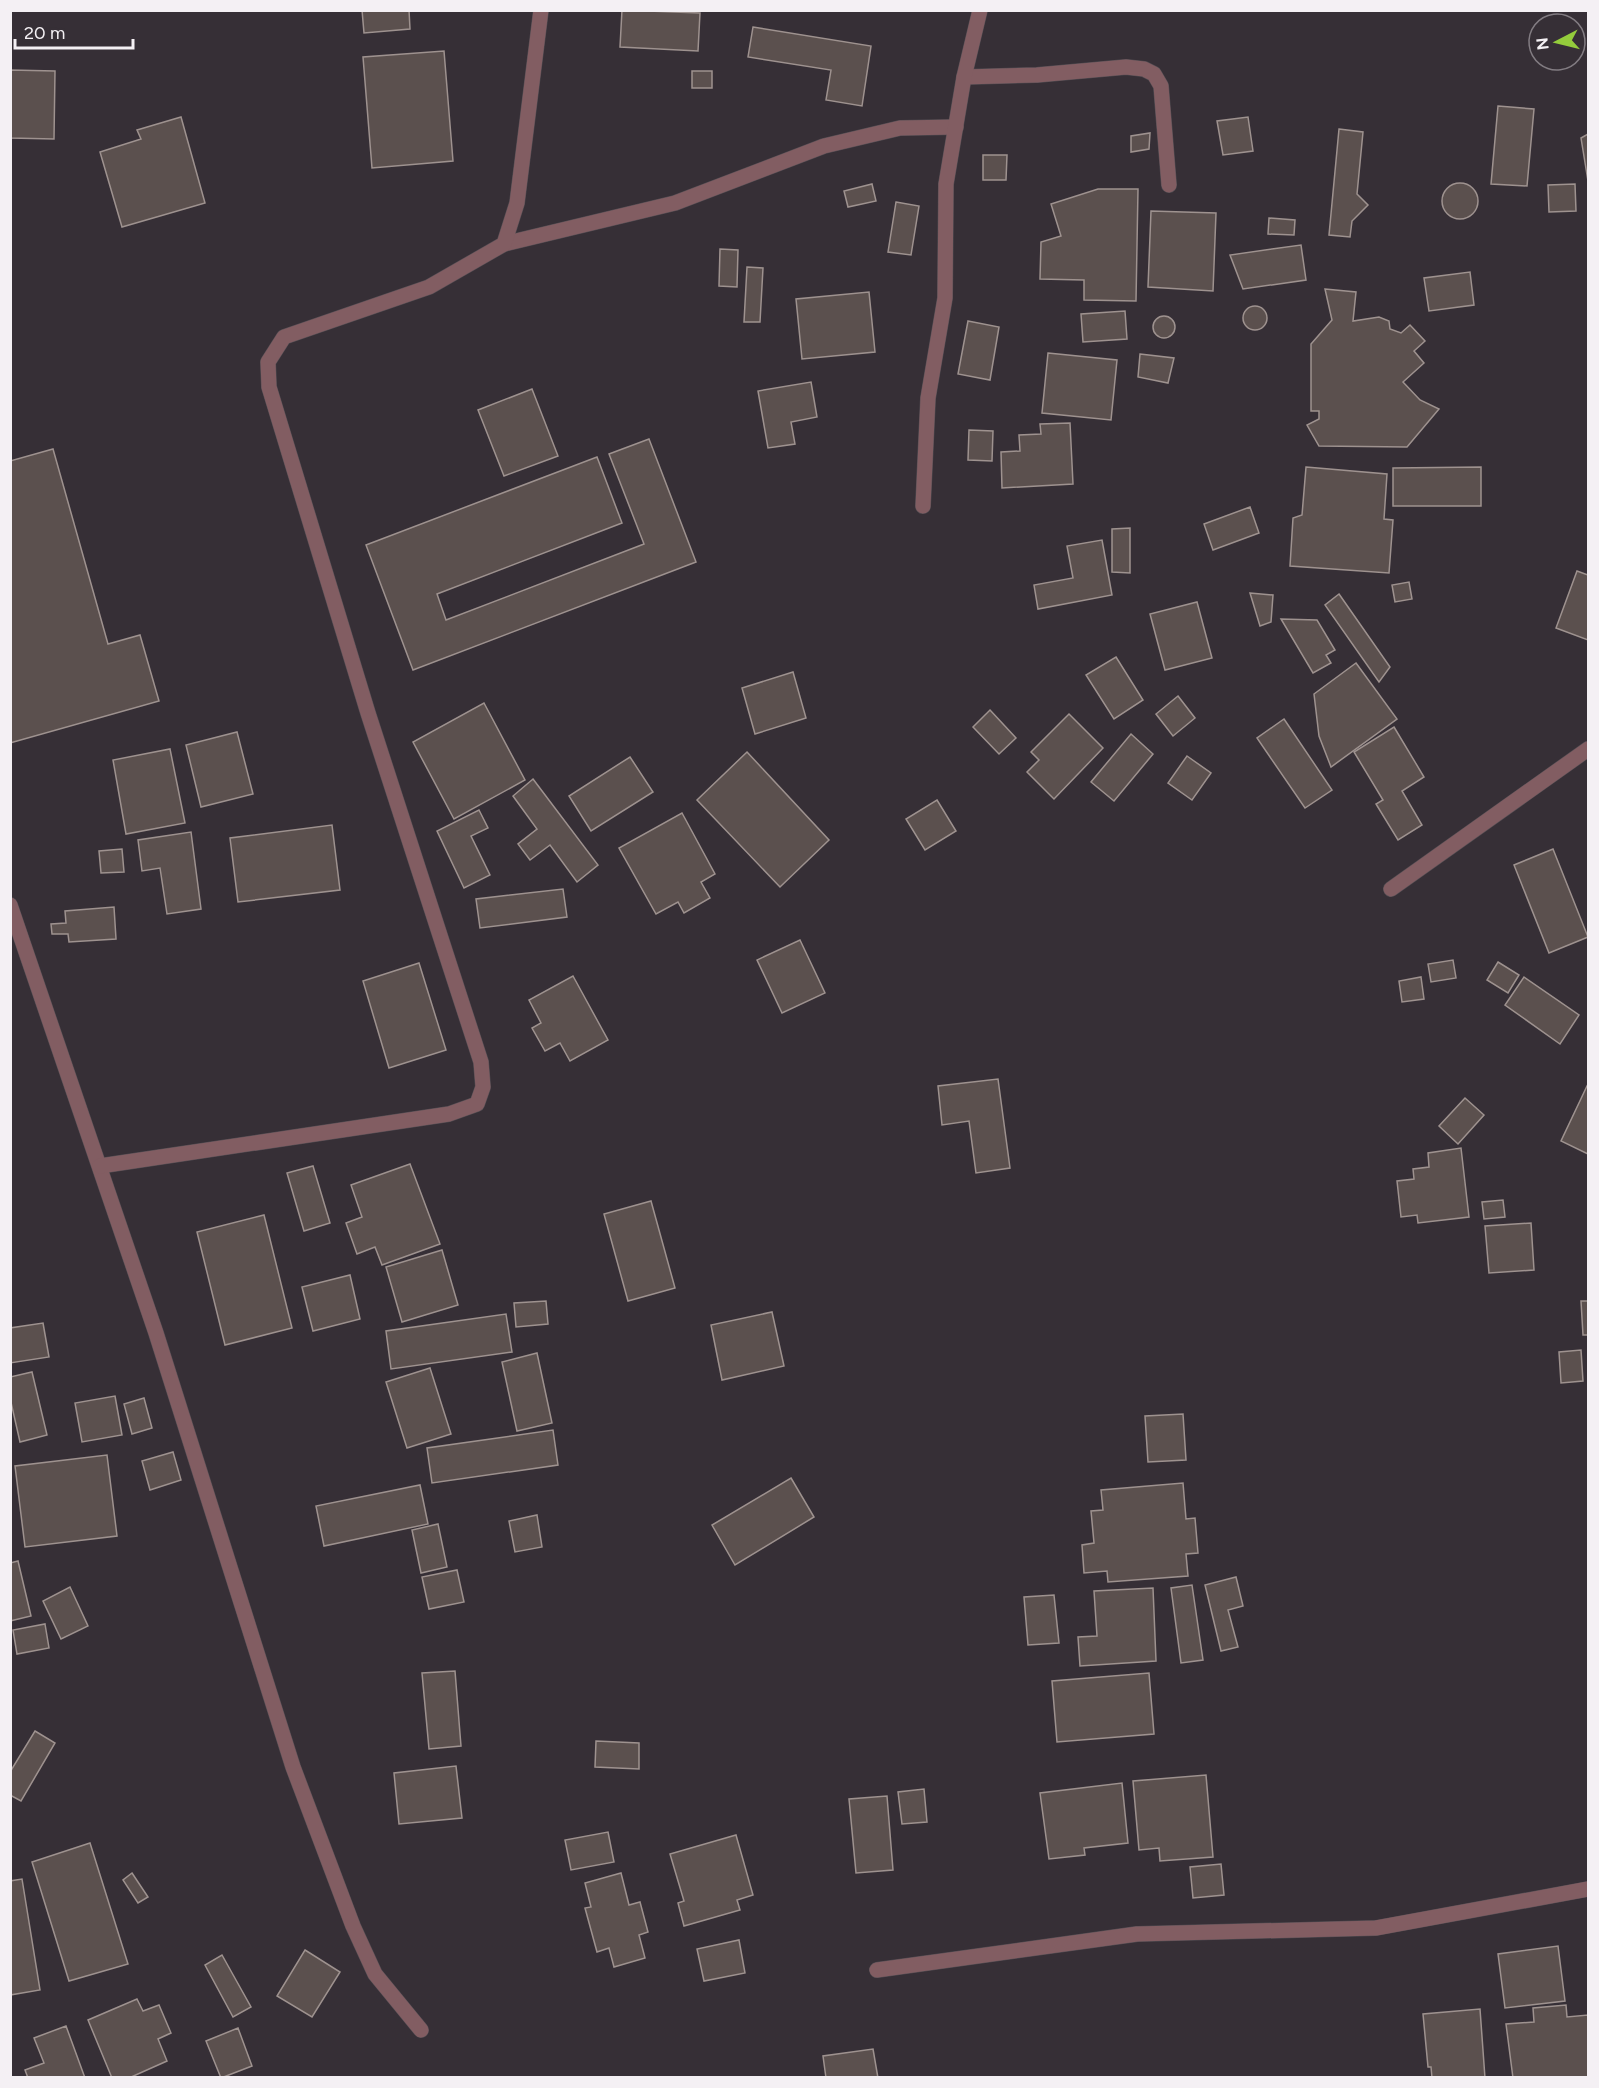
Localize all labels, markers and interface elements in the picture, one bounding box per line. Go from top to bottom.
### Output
scale bar [15,12,134,50]
north arrow [1527,12,1587,72]
text: 20 m [24,22,65,44]
text: N [1532,36,1553,51]

